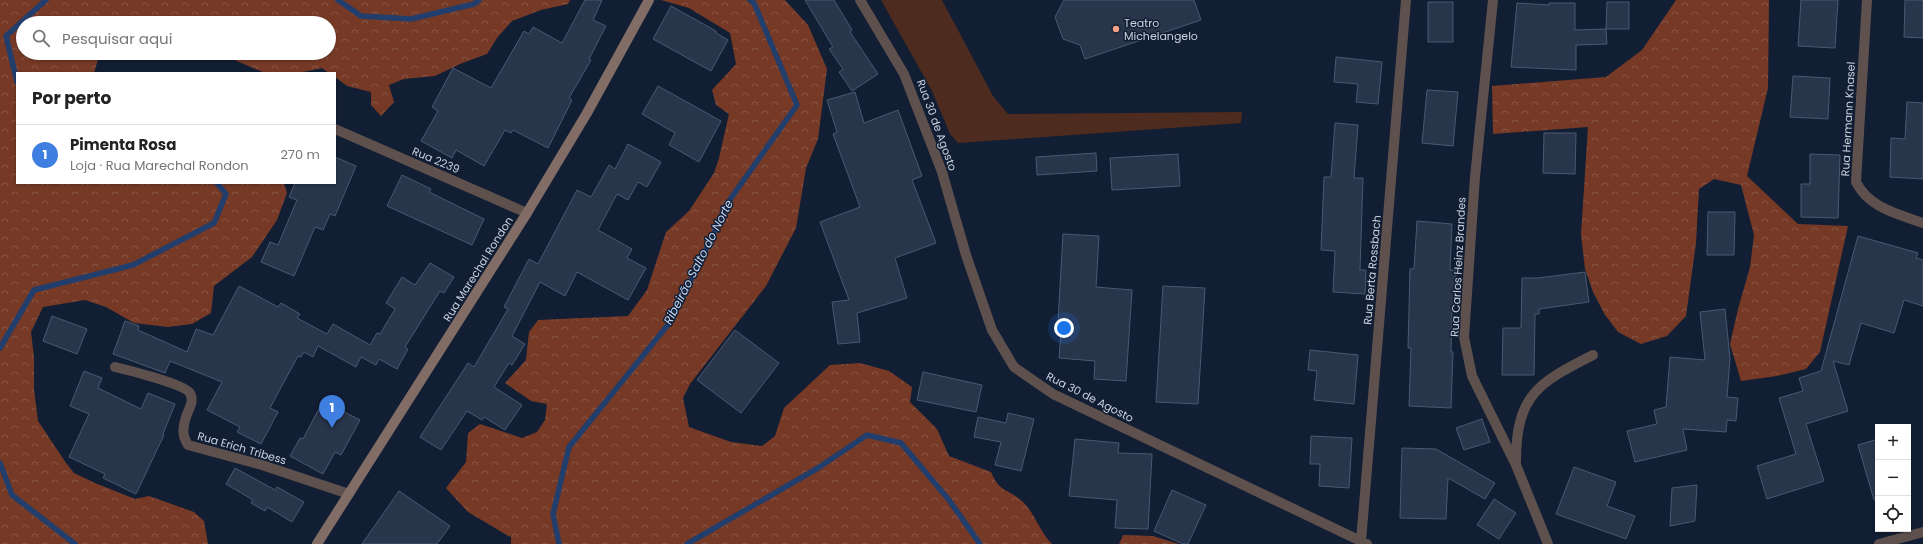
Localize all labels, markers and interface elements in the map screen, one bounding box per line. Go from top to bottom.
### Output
place label: Teatro Michelangelo [1124,15,1198,44]
search box [16,16,336,60]
marker: Teatro Michelangelo [1111,24,1121,34]
icon: search [30,27,52,49]
text: Pesquisar aqui [62,28,172,49]
street label: Rua Hermann Knasel [1837,61,1859,177]
street label: Rua 30 de Agosto [913,77,961,173]
text: Por perto [32,86,111,110]
text: Pimenta Rosa [70,134,176,155]
street label: Rua 2239 [410,143,462,177]
text: 1 [43,145,47,164]
text: 270 m [280,145,320,164]
text: Loja · Rua Marechal Rondon [70,156,249,175]
water label: Ribeirão Salto do Norte [659,196,737,327]
street label: Rua Carlos Heinz Brandes [1446,196,1470,337]
street label: Rua Marechal Rondon [439,213,517,325]
street label: Rua Berta Rossbach [1359,215,1385,325]
your location [1054,318,1074,338]
street label: Rua 30 de Agosto [1043,368,1137,426]
pin: 1 [319,395,345,428]
map controls [1875,424,1911,532]
button: + [1875,424,1911,460]
street label: Rua Erich Tribess [196,428,289,468]
button: − [1875,460,1911,496]
button: locate [1875,496,1911,532]

